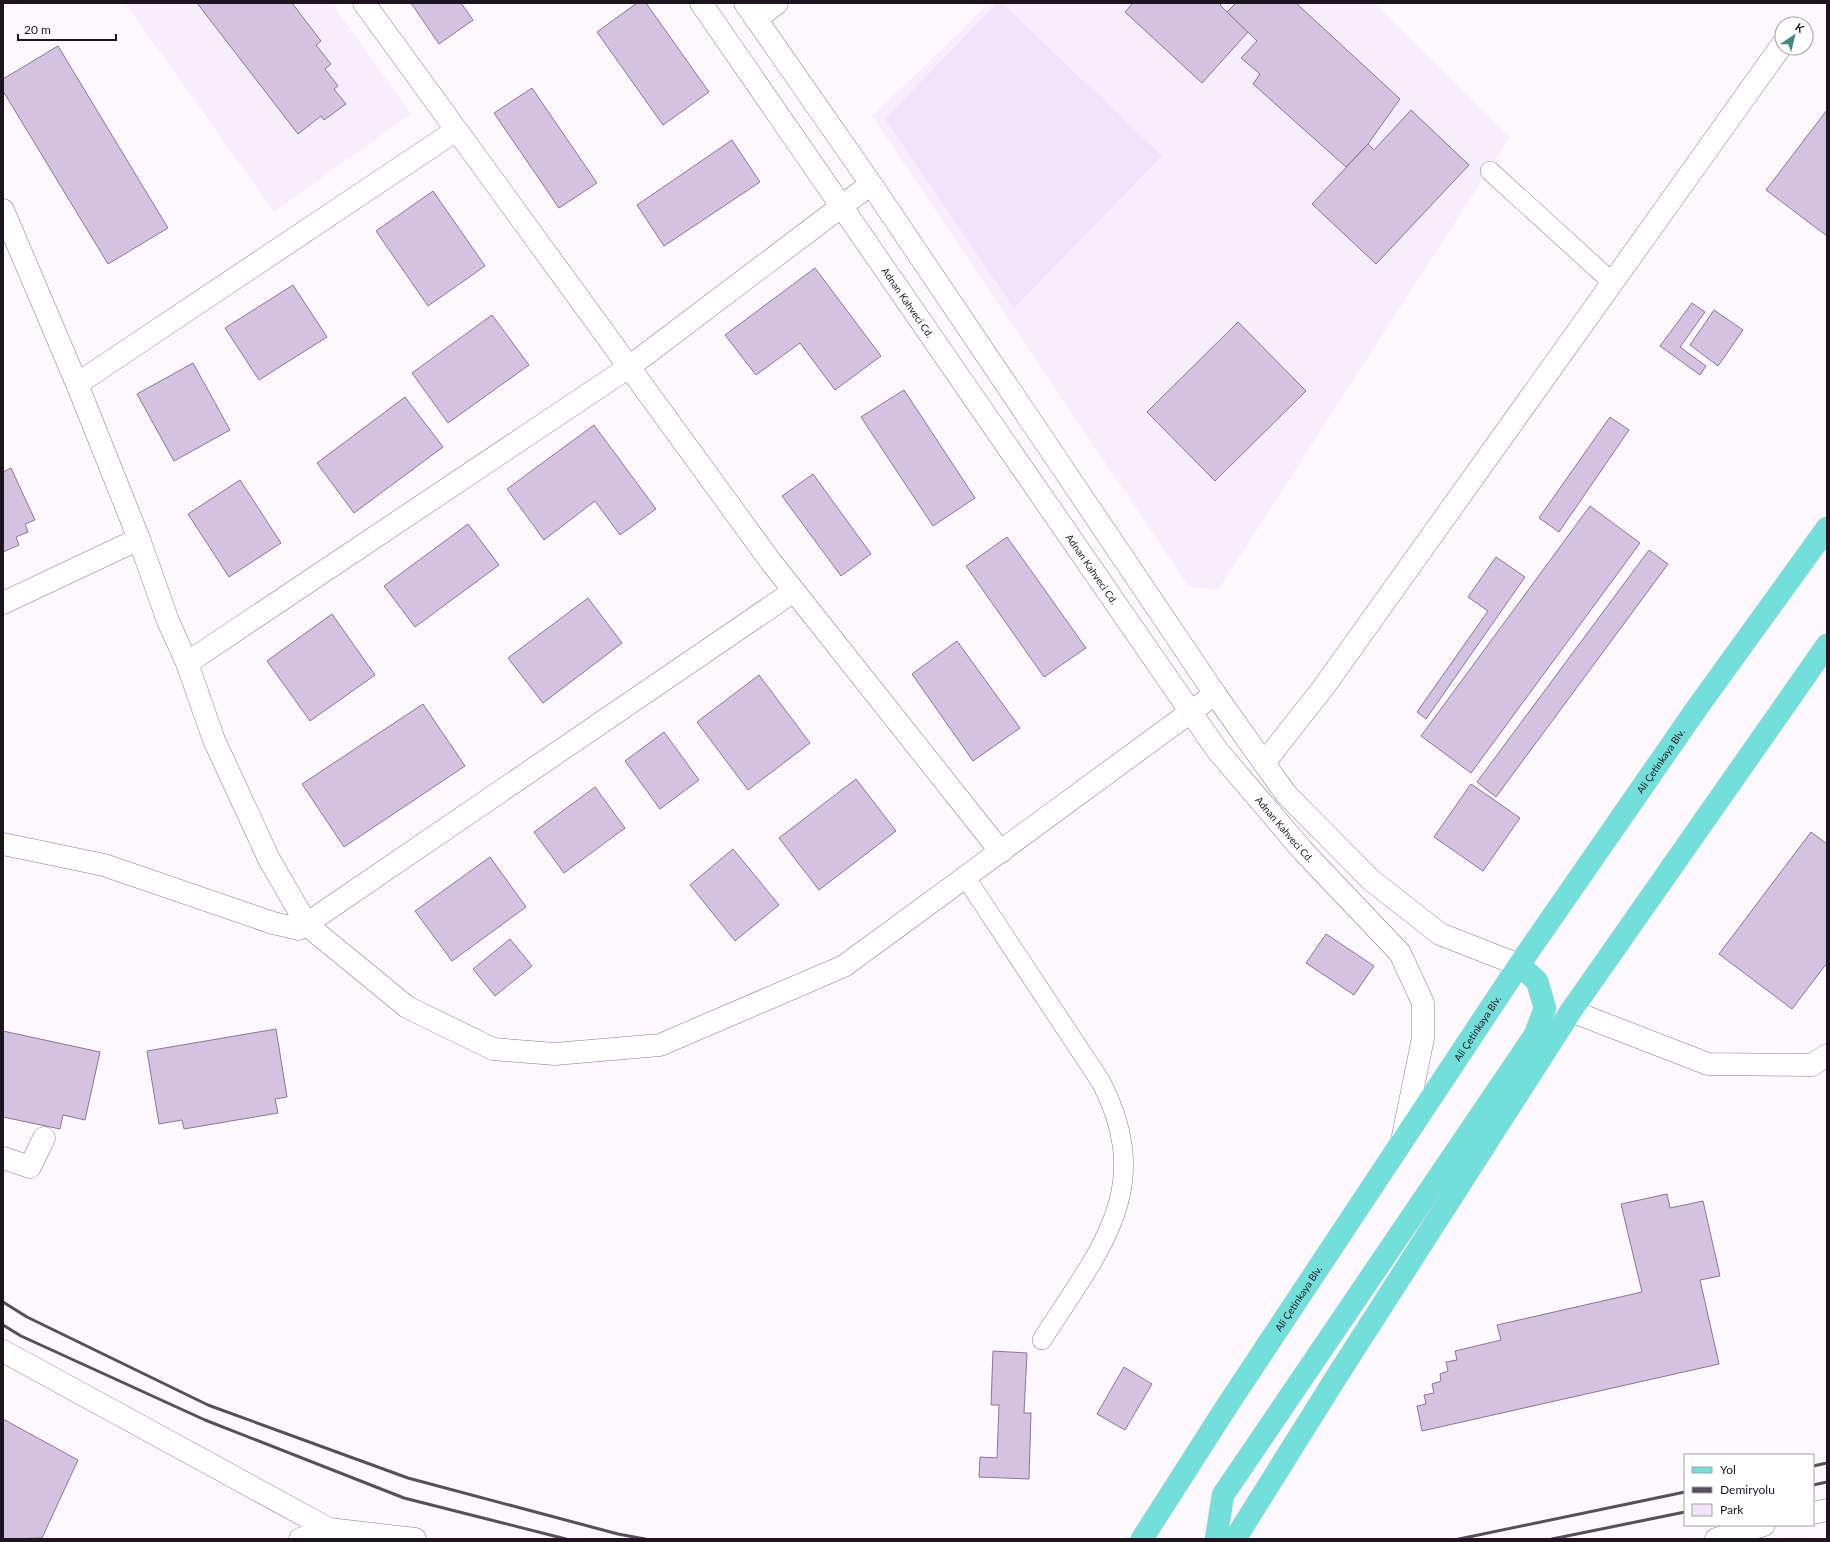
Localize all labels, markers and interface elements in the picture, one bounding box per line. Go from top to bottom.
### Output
scale bar [18,16,116,42]
north arrow [1774,16,1814,56]
text: K [1793,20,1807,35]
text: 20 m [24,22,51,37]
street label: Adnan Kahveci Cd. [879,265,936,340]
street label: Adnan Kahveci Cd. [1064,532,1120,607]
street label: Ali Çetinkaya Blv. [1634,726,1687,796]
street label: Adnan Kahveci Cd. [1253,794,1316,864]
street label: Ali Çetinkaya Blv. [1451,993,1503,1063]
street label: Ali Çetinkaya Blv. [1272,1263,1324,1333]
legend [1684,1454,1814,1526]
text: Yol [1720,1462,1736,1477]
text: Demiryolu [1720,1482,1775,1497]
text: Park [1720,1502,1744,1517]

